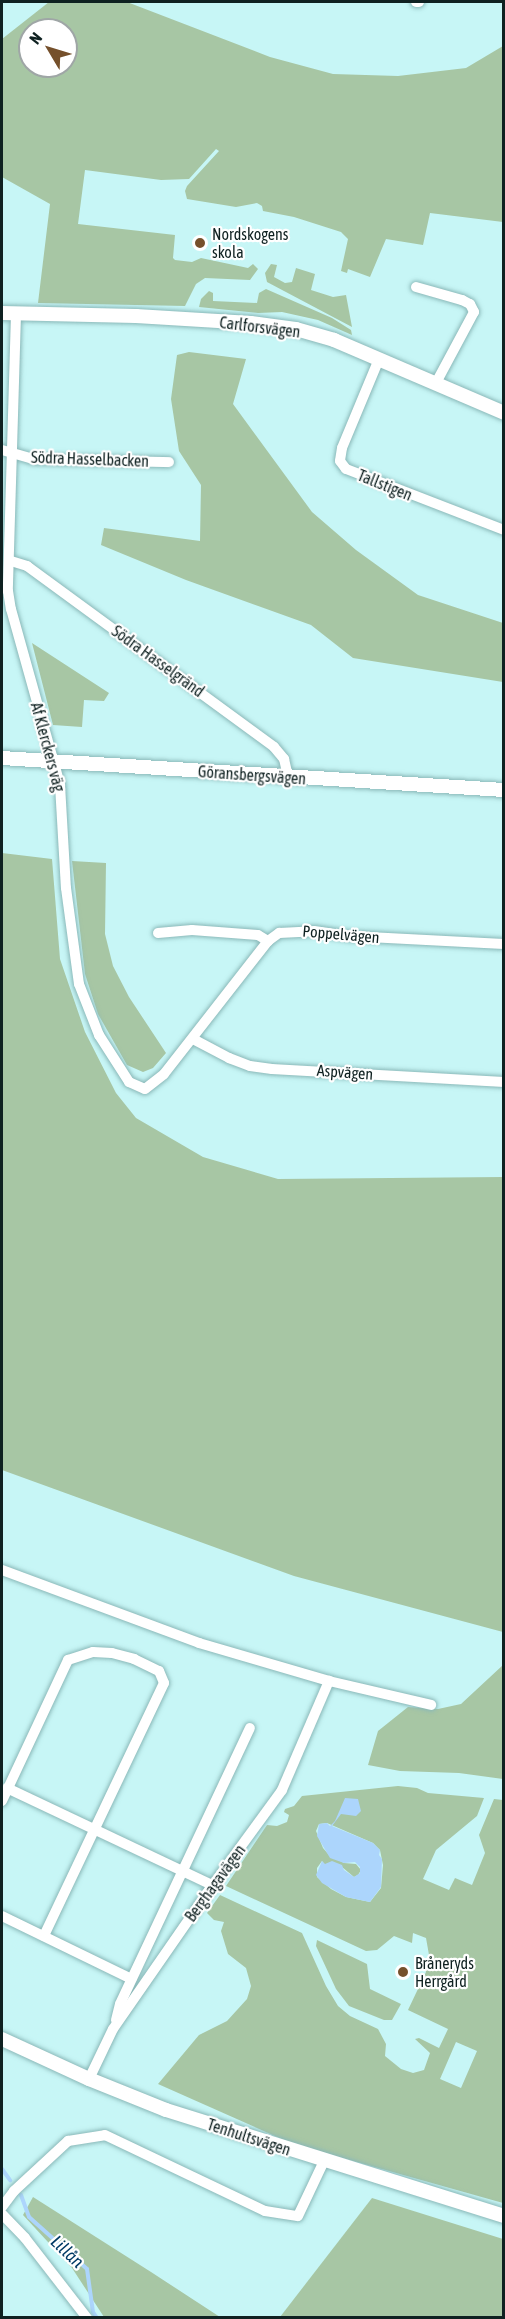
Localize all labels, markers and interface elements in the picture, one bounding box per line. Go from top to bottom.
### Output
north arrow [18,18,78,78]
text: N [25,29,45,47]
place label: Nordskogens skola [212,224,288,262]
marker: Nordskogens skola [193,236,207,250]
street label: Carlforsvägen [218,313,302,341]
street label: Södra Hasselbacken [31,447,149,471]
street label: Tallstigen [355,465,415,505]
street label: Södra Hasselgränd [108,621,208,701]
street label: Af Klerckers väg [27,700,69,794]
street label: Göransbergsvägen [197,762,307,788]
street label: Poppelvägen [302,921,380,947]
street label: Aspvägen [316,1060,374,1084]
street label: Berghagavägen [181,1841,249,1925]
place label: Bråneryds Herrgård [415,1953,474,1991]
marker: Bråneryds Herrgård [396,1965,410,1979]
street label: Tenhultsvägen [205,2115,293,2159]
water label: Lillån [46,2231,88,2273]

